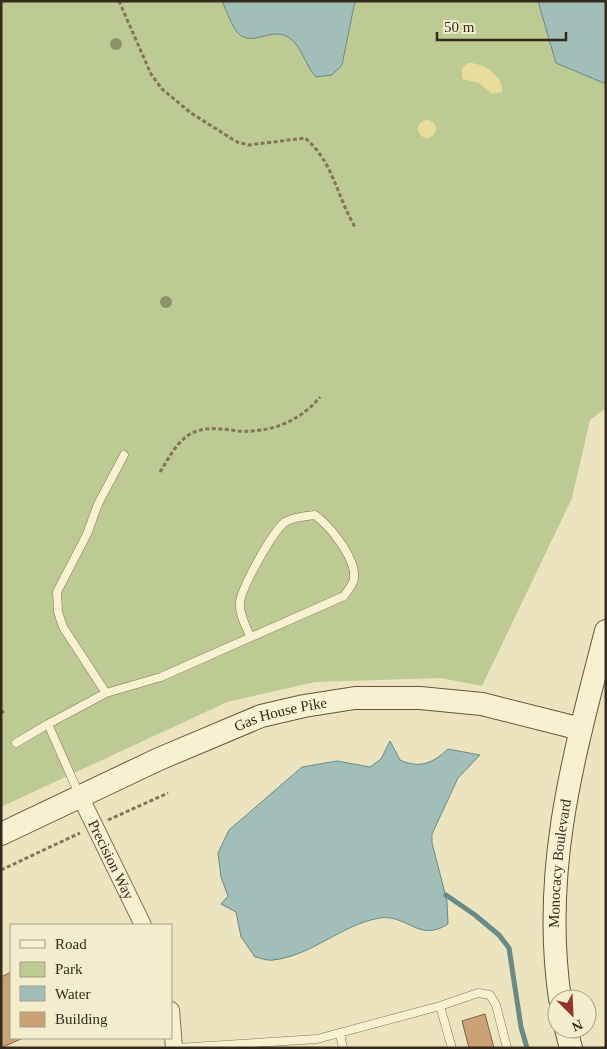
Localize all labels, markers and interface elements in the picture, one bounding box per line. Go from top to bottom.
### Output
scale bar [437,10,566,42]
text: 50 m [444,19,475,35]
street label: Gas House Pike [232,694,328,734]
street label: Monocacy Boulevard [546,797,574,928]
street label: Precision Way [85,817,138,903]
legend [10,924,172,1039]
text: Road [55,936,87,952]
text: Park [55,961,83,977]
text: Water [55,986,90,1002]
north arrow [547,989,597,1039]
text: Building [55,1011,108,1027]
text: N [569,1017,585,1034]

